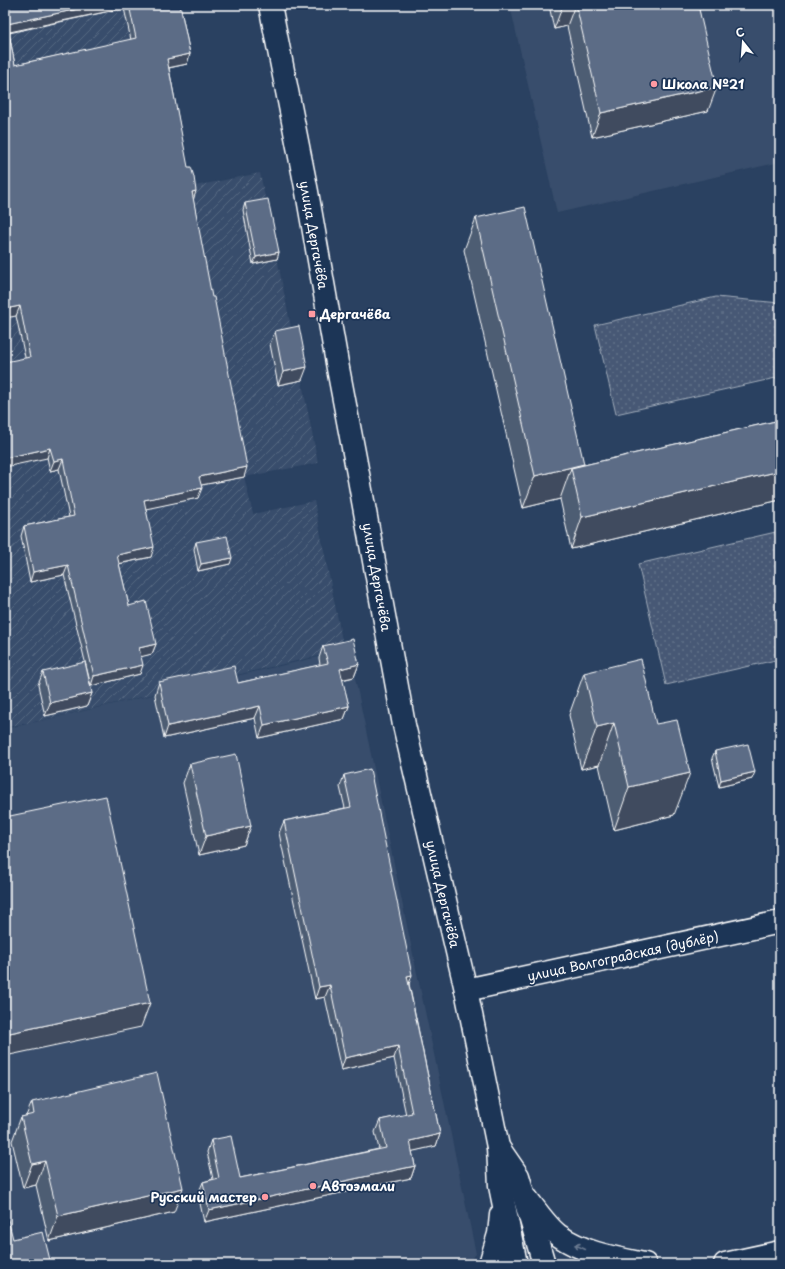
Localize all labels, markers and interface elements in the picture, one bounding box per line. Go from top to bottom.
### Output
north arrow [723,22,763,62]
text: С [733,23,746,41]
place label: Школа №21 [662,74,744,93]
marker: Школа №21 [649,79,659,89]
street label: улица Дергачёва [296,179,334,292]
place label: Дергачёва [319,304,391,323]
marker: Дергачёва [307,309,317,319]
street label: улица Дергачёва [359,521,397,634]
street label: улица Дергачёва [422,838,465,950]
street label: улица Волгоградская (дублёр) [525,926,720,985]
place label: Автоэмали [321,1176,395,1195]
marker: Автоэмали [308,1181,318,1191]
place label: Русский мастер [151,1187,257,1206]
marker: Русский мастер [260,1192,270,1202]
one-way arrow [575,1243,587,1250]

